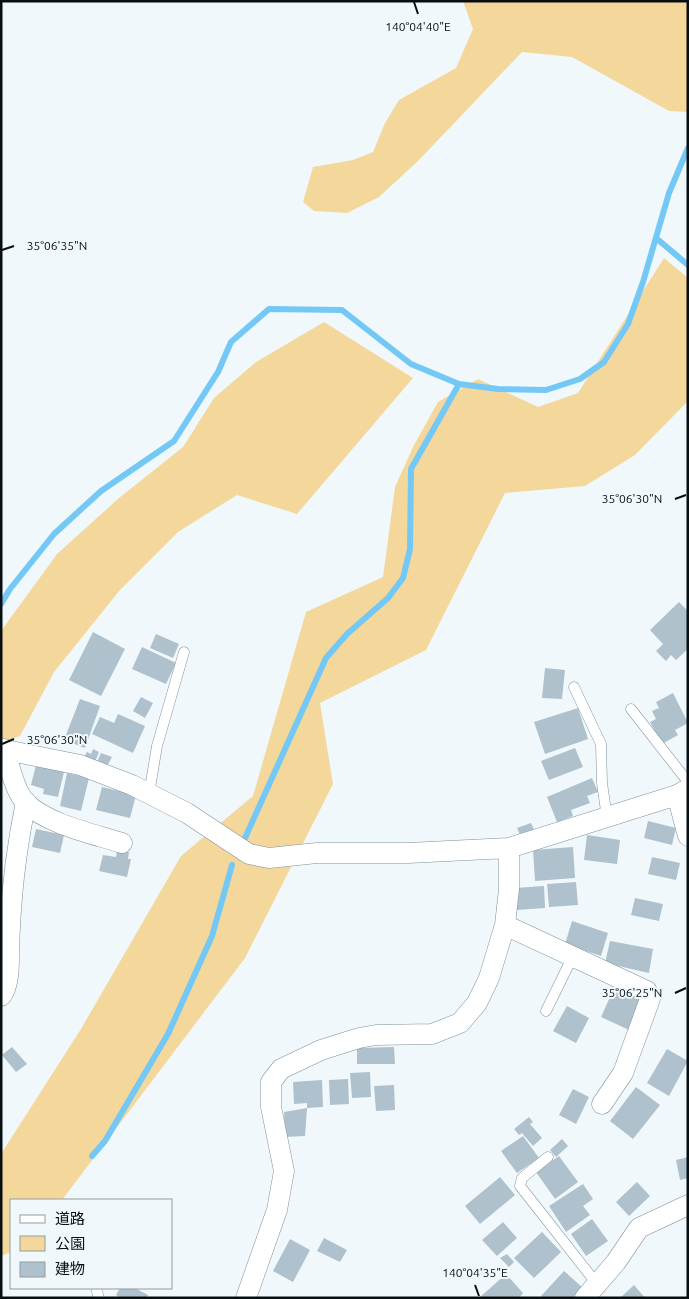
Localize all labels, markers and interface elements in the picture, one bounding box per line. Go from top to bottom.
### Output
text: 140°04'40"E [385,20,451,33]
text: 35°06'35"N [27,239,87,252]
text: 35°06'30"N [602,492,662,505]
text: 35°06'30"N [27,733,87,746]
text: 35°06'25"N [602,986,662,999]
legend [10,1199,172,1289]
text: 道路 [55,1210,85,1227]
text: 公園 [55,1235,85,1252]
text: 建物 [55,1260,85,1277]
text: 140°04'35"E [442,1266,508,1279]

